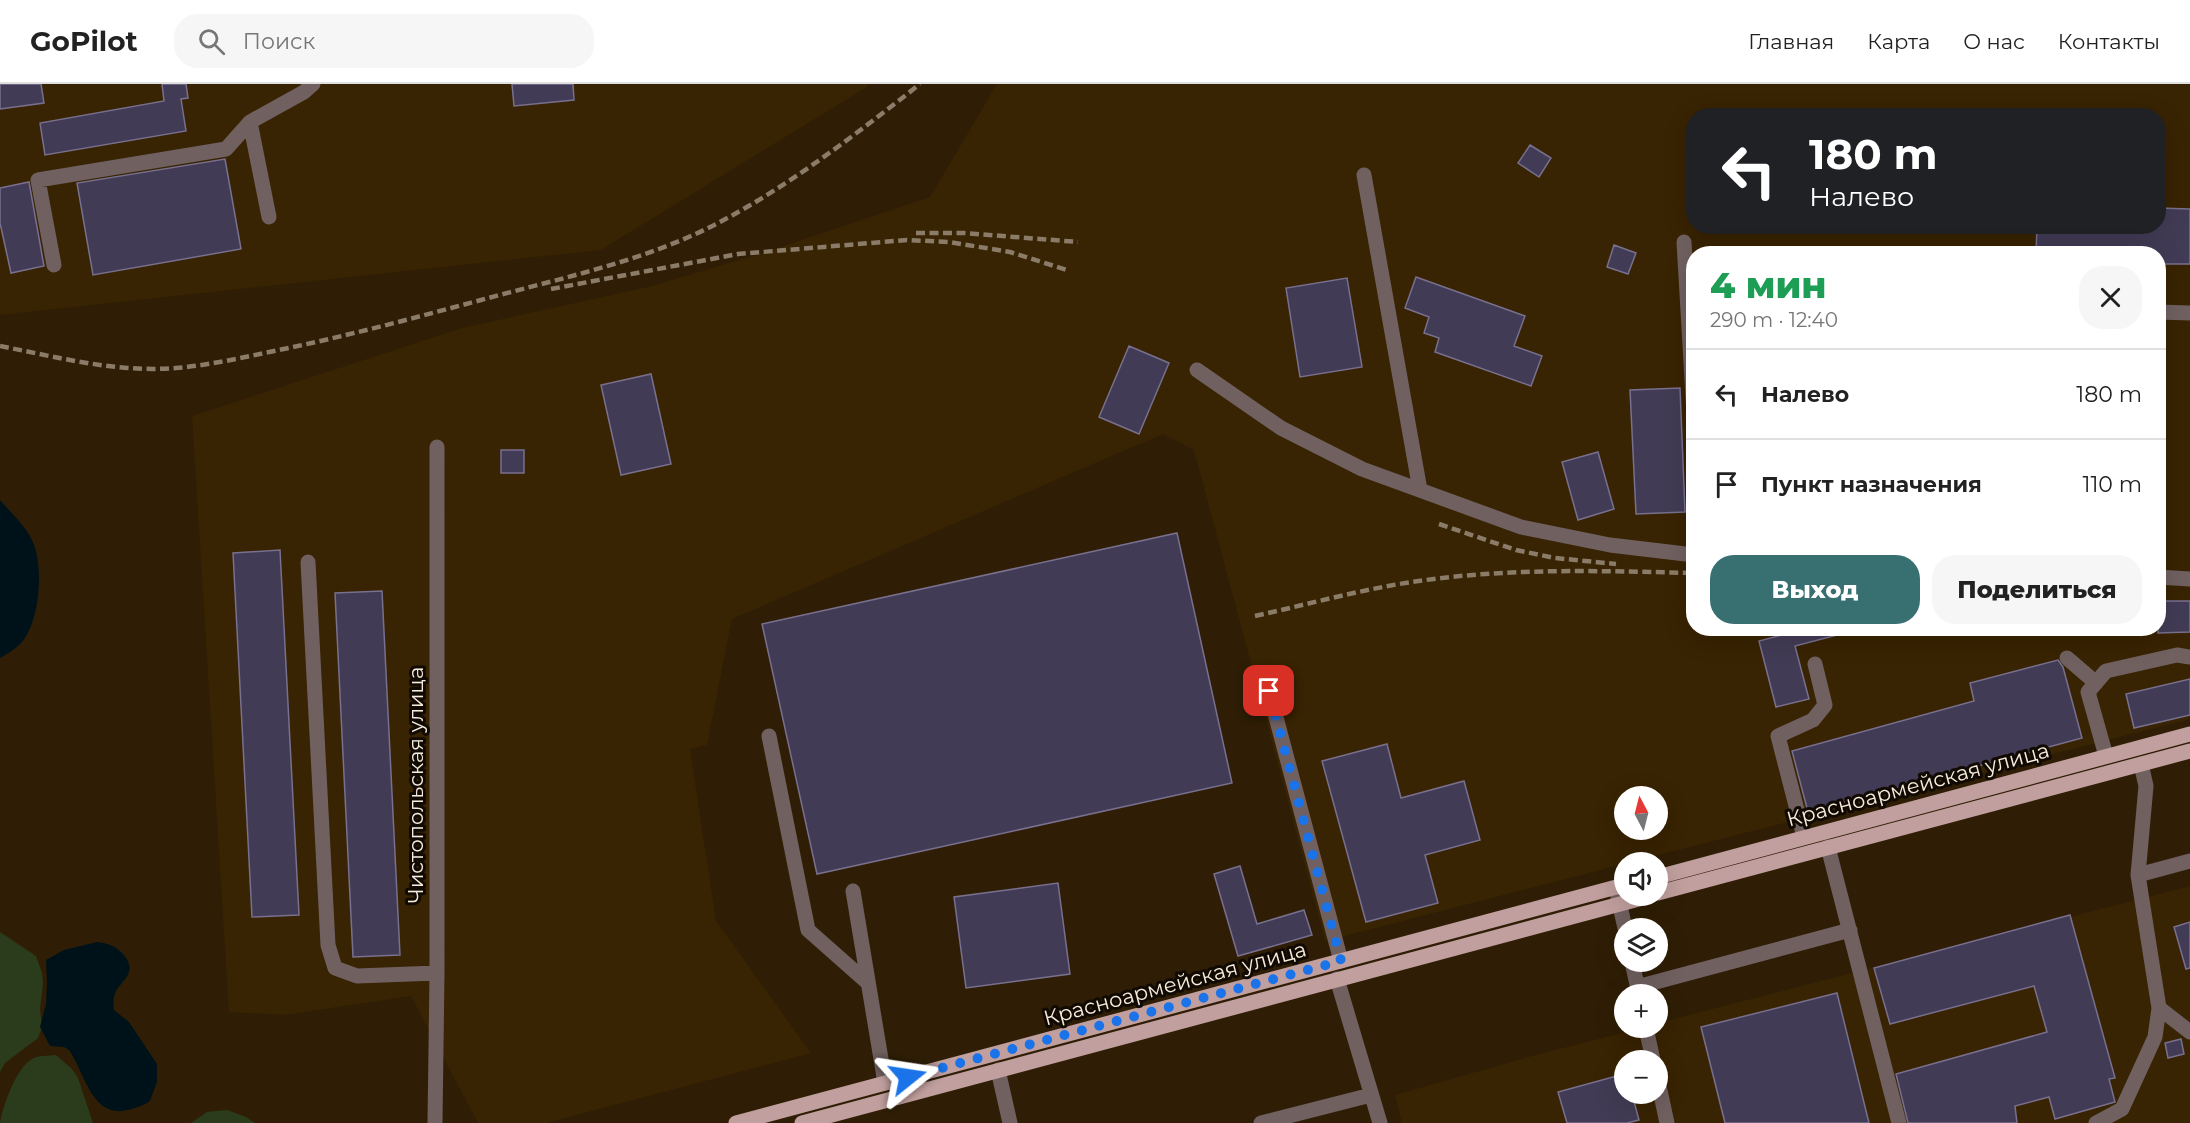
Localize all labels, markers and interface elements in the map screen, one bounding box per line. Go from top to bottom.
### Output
search box [174,14,594,68]
text: GoPilot [30,24,138,58]
icon: search [195,25,228,58]
text: Поиск [243,28,315,55]
text: Главная [1748,29,1834,54]
text: Карта [1867,29,1930,54]
text: О нас [1963,29,2025,54]
text: Контакты [2058,29,2160,54]
text: 180 m [1809,128,1938,180]
icon: left [1710,132,1788,210]
text: Налево [1809,180,1914,213]
text: 4 мин [1710,263,1827,307]
button: close [2079,266,2142,329]
text: 290 m · 12:40 [1710,308,1838,332]
icon: left [1710,378,1743,411]
text: Налево [1761,381,1849,408]
text: 180 m [2076,381,2142,408]
icon: arrive [1710,468,1743,501]
text: Пункт назначения [1761,471,1982,498]
text: 110 m [2082,471,2142,498]
button: Выход [1710,555,1920,624]
button: Поделиться [1932,555,2142,624]
pin [1243,665,1294,716]
street label: Чистопольская улица [403,667,428,903]
icon: arrive [1252,674,1285,707]
street label: Красноармейская улица [1784,737,2052,832]
north arrow [1614,786,1668,840]
map controls [1614,786,1668,1104]
button: sound [1614,852,1668,906]
button: layers [1614,918,1668,972]
street label: Красноармейская улица [1041,936,1309,1031]
button: + [1614,984,1668,1038]
position arrow [876,1045,940,1109]
button: − [1614,1050,1668,1104]

